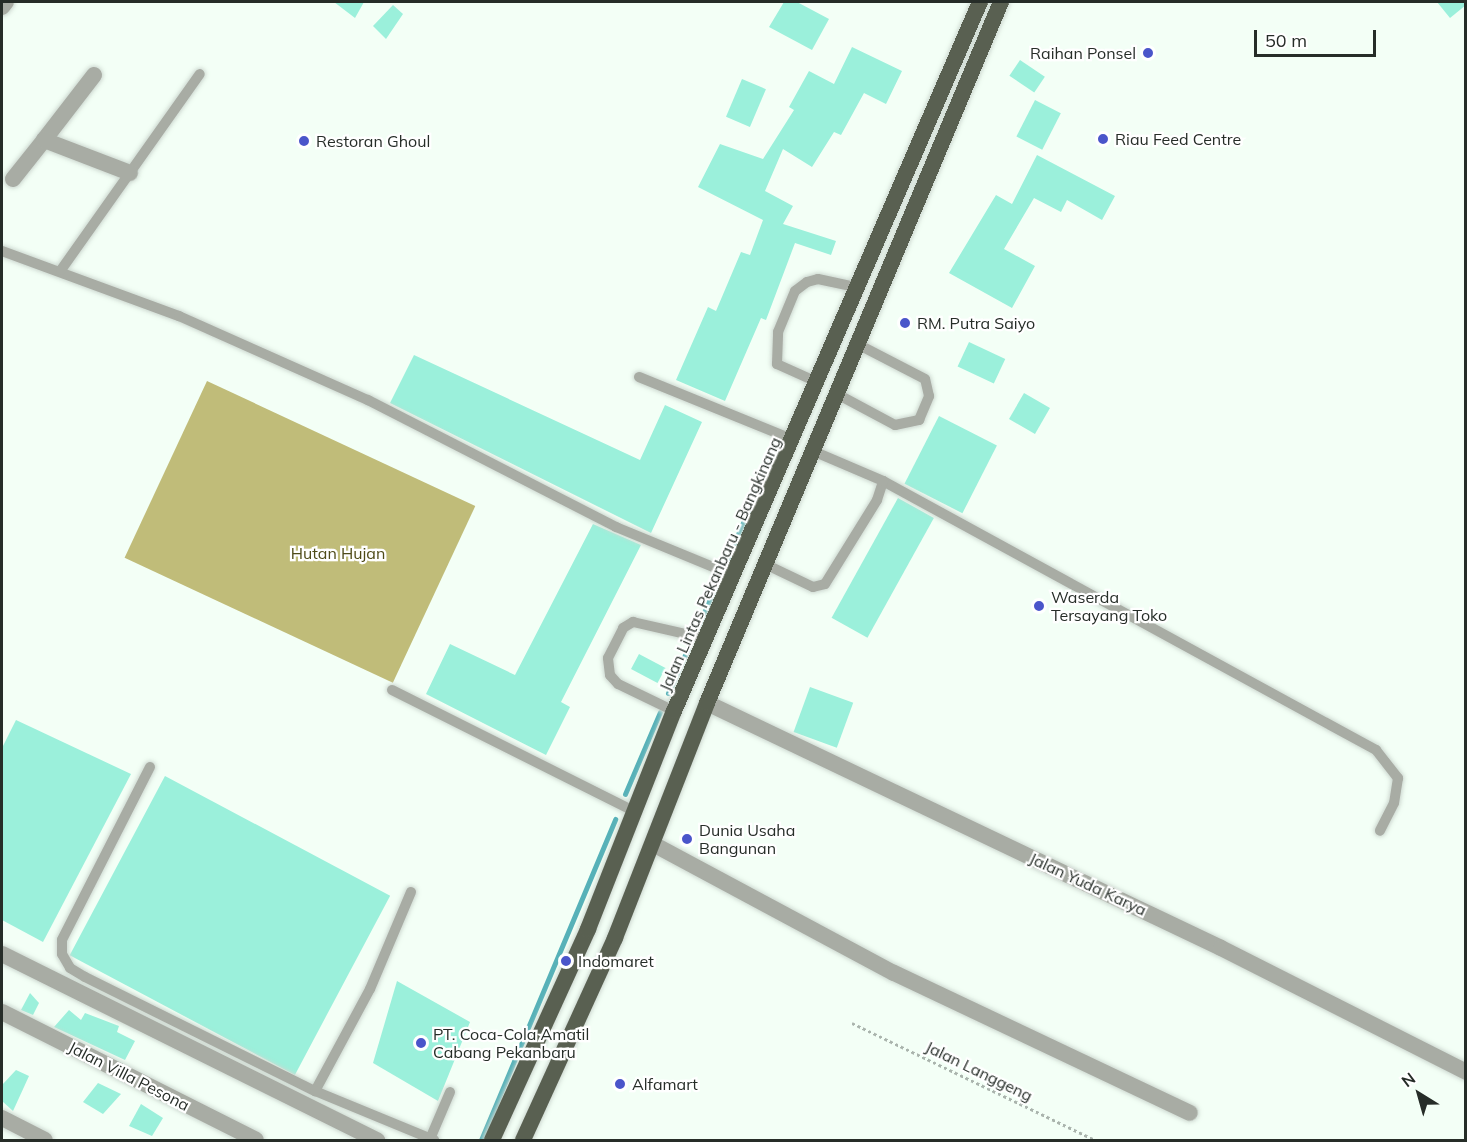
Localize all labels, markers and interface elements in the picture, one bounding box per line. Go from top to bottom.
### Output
scale bar [1257,18,1378,56]
text: 50 m [1265,29,1307,52]
place label: Raihan Ponsel [1030,43,1136,63]
marker: Raihan Ponsel [1141,46,1155,60]
place label: Riau Feed Centre [1115,129,1241,149]
place label: Restoran Ghoul [316,131,430,151]
marker: Riau Feed Centre [1096,132,1110,146]
marker: Restoran Ghoul [297,134,311,148]
place label: RM. Putra Saiyo [917,313,1035,333]
marker: RM. Putra Saiyo [898,316,912,330]
street label: Jalan Lintas Pekanbaru - Bangkinang [655,434,785,694]
park label: Hutan Hujan [291,543,385,563]
place label: Waserda Tersayang Toko [1051,587,1167,625]
marker: Waserda Tersayang Toko [1032,599,1046,613]
place label: Dunia Usaha Bangunan [699,820,795,858]
marker: Dunia Usaha Bangunan [680,832,694,846]
street label: Jalan Yuda Karya [1026,848,1150,920]
place label: Indomaret [578,951,654,971]
marker: Indomaret [559,954,573,968]
place label: PT. Coca-Cola Amatil Cabang Pekanbaru [433,1024,589,1062]
marker: PT. Coca-Cola Amatil Cabang Pekanbaru [414,1036,428,1050]
street label: Jalan Villa Pesona [65,1037,193,1115]
street label: Jalan Langgeng [922,1037,1036,1105]
north arrow [1389,1064,1449,1124]
text: N [1397,1068,1419,1091]
place label: Alfamart [632,1074,698,1094]
marker: Alfamart [613,1077,627,1091]

